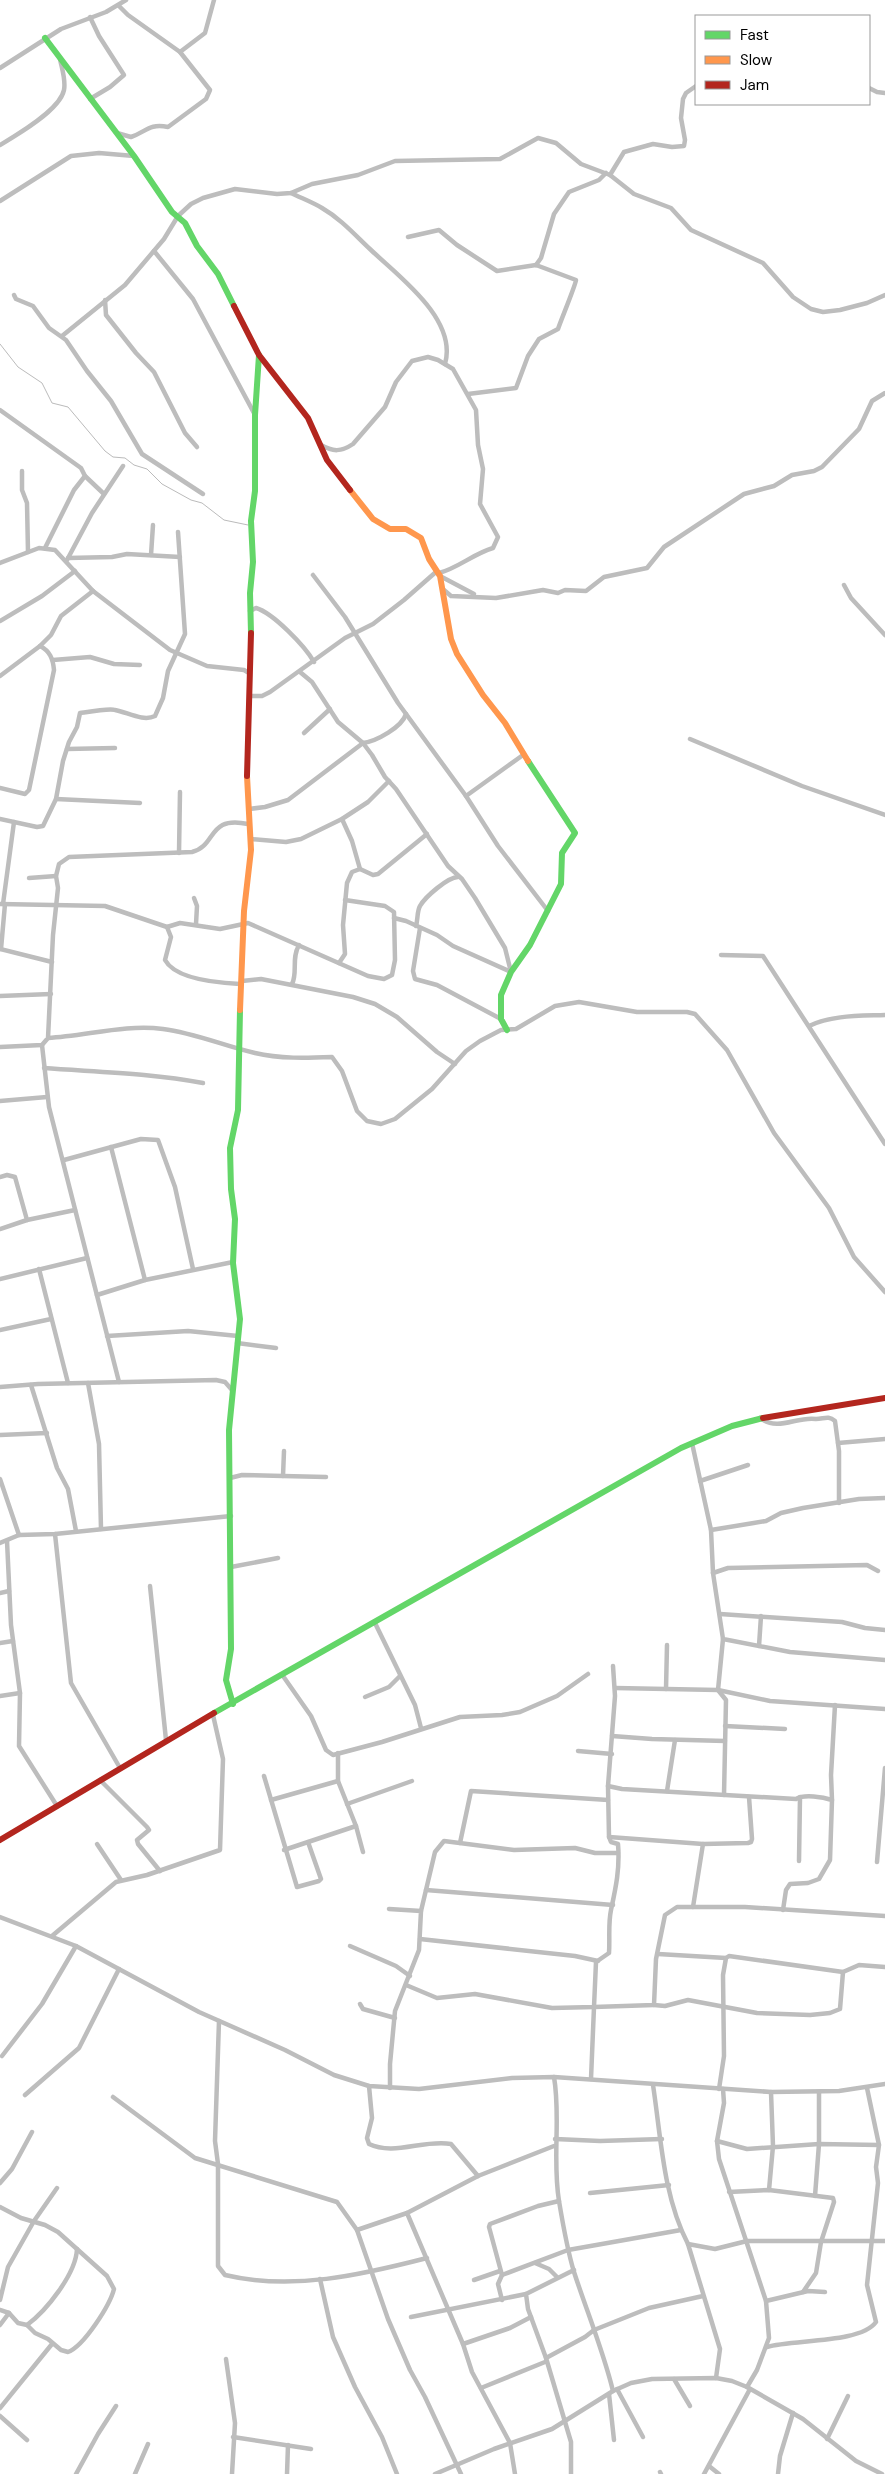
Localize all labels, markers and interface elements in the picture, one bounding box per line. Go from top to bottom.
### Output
legend [695,15,870,105]
text: Fast [740,25,769,45]
text: Slow [740,50,773,70]
text: Jam [740,75,769,95]

